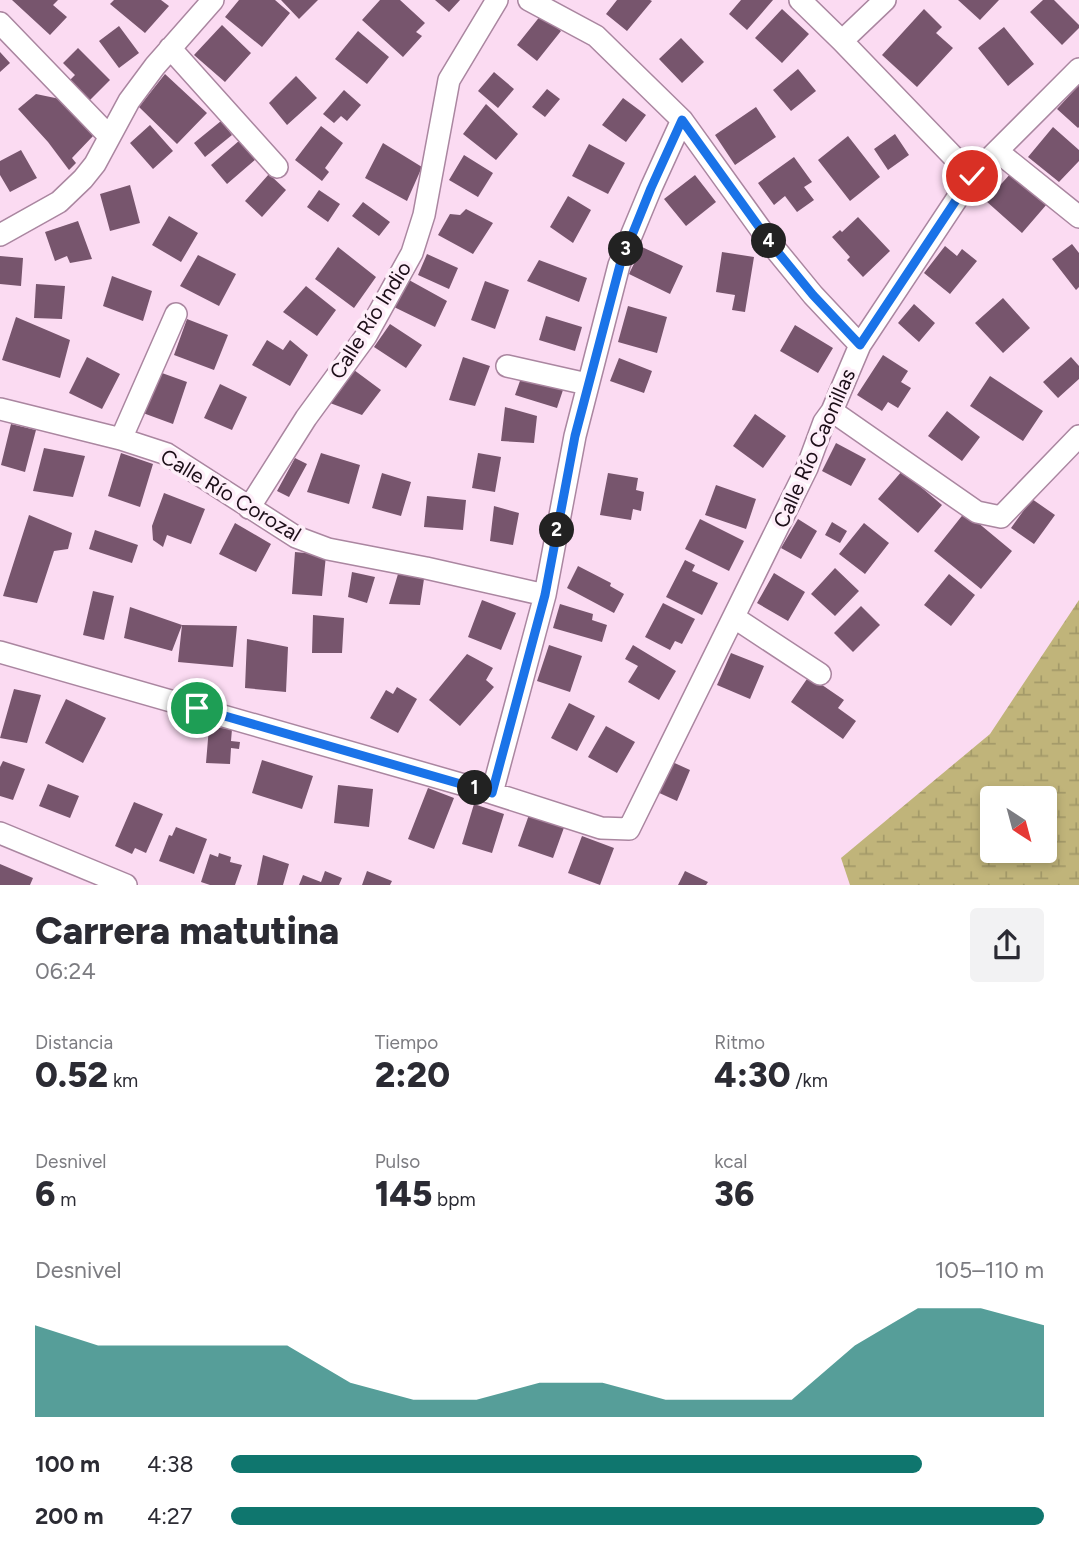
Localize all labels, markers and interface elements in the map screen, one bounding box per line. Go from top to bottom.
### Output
pin [942,146,1002,206]
icon: check [953,157,991,195]
pin: 4 [752,224,786,258]
text: 4 [762,229,775,252]
pin: 3 [608,232,644,266]
text: 3 [620,237,631,260]
street label: Calle Río Indio [324,257,416,383]
street label: Calle Río Caonillas [768,365,860,531]
street label: Calle Río Corozal [156,443,306,547]
pin: 2 [540,512,574,548]
text: 2 [551,518,562,541]
pin [167,678,227,738]
icon: arrive [178,689,216,727]
pin: 1 [458,770,492,806]
text: 1 [470,776,479,799]
north arrow [980,786,1057,863]
map controls [980,786,1057,863]
text: Carrera matutina [35,908,339,954]
button: share [970,908,1044,982]
text: 06:24 [35,957,96,985]
text: Distancia [35,1031,113,1054]
text: Tiempo [375,1031,438,1054]
text: Ritmo [714,1031,765,1054]
text: 0.52 [35,1054,108,1096]
text: 2:20 [375,1054,450,1096]
text: 4:30 [714,1054,791,1096]
text: km [108,1069,138,1092]
text: /km [791,1069,828,1092]
text: Desnivel [35,1150,107,1173]
text: Pulso [375,1150,420,1173]
text: kcal [714,1150,748,1173]
text: 6 [35,1173,56,1215]
text: 145 [375,1173,432,1215]
text: 36 [714,1173,754,1215]
text: m [56,1188,76,1211]
text: bpm [432,1188,476,1211]
text: Desnivel [35,1256,122,1284]
text: 105–110 m [935,1256,1044,1284]
text: 100 m [35,1450,100,1478]
text: 4:38 [147,1450,194,1478]
text: 200 m [35,1502,104,1530]
text: 4:27 [147,1502,192,1530]

